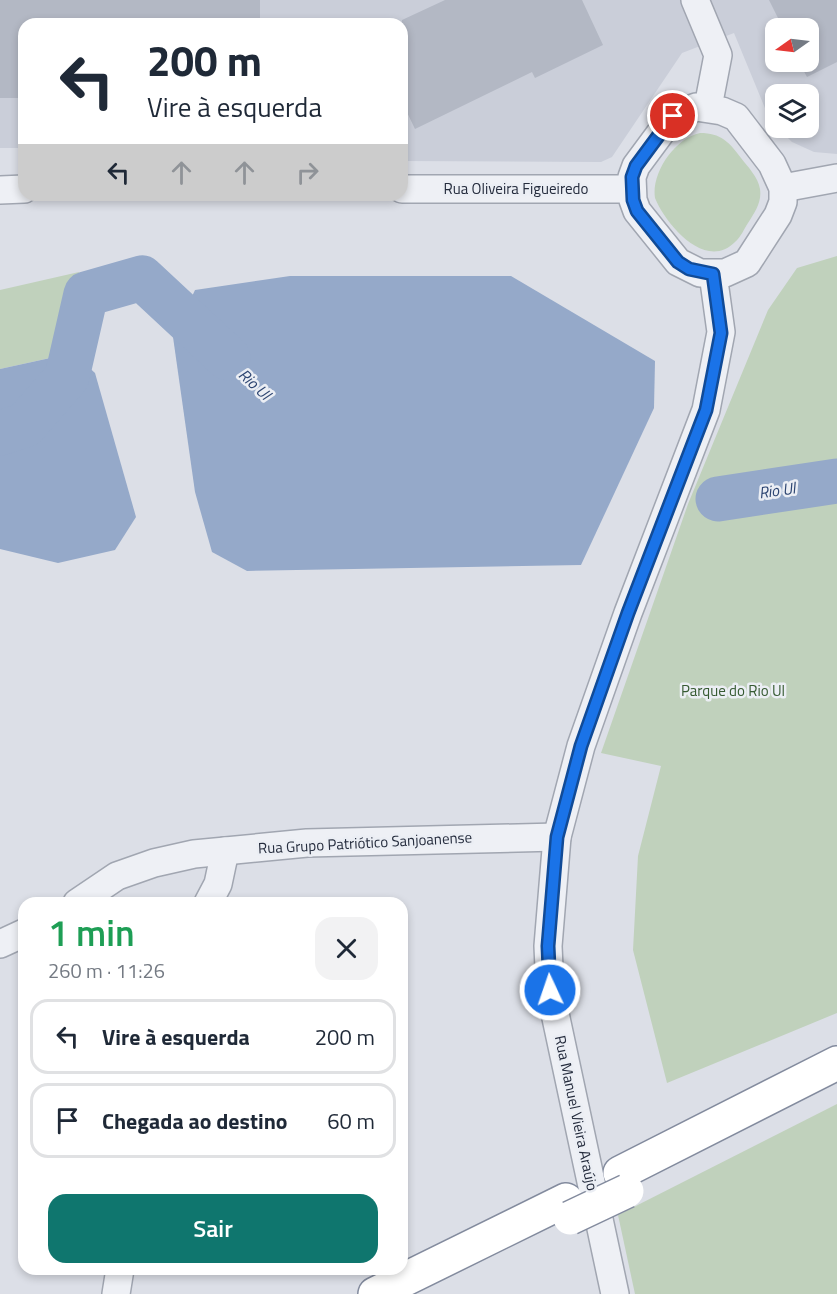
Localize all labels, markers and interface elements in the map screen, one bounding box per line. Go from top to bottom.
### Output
north arrow [765,18,819,72]
map controls [765,18,819,138]
text: 200 m [147,28,262,92]
icon: left [48,42,126,120]
button: layers [765,84,819,138]
text: Vire à esquerda [147,86,322,127]
pin [647,90,698,141]
icon: arrive [656,99,689,132]
icon: left [102,156,135,189]
icon: ahead [165,156,198,189]
icon: ahead [228,156,261,189]
icon: right [291,156,324,189]
street label: Rua Oliveira Figueiredo [444,177,588,200]
water label: Rio Ul [233,363,278,406]
water label: Rio Ul [757,475,798,504]
park label: Parque do Rio Ul [681,679,785,702]
street label: Rua Grupo Patriótico Sanjoanense [257,825,473,860]
text: 1 min [48,905,135,960]
button: close [315,917,378,980]
text: 260 m · 11:26 [48,955,165,986]
position arrow [518,958,582,1022]
icon: left [51,1020,84,1053]
text: Vire à esquerda [102,1020,250,1054]
text: 200 m [315,1020,375,1054]
street label: Rua Manuel Vieira Araújo [549,1033,604,1193]
icon: arrive [51,1104,84,1137]
text: Chegada ao destino [102,1104,288,1138]
text: 60 m [327,1104,375,1138]
button: Sair [48,1194,378,1263]

